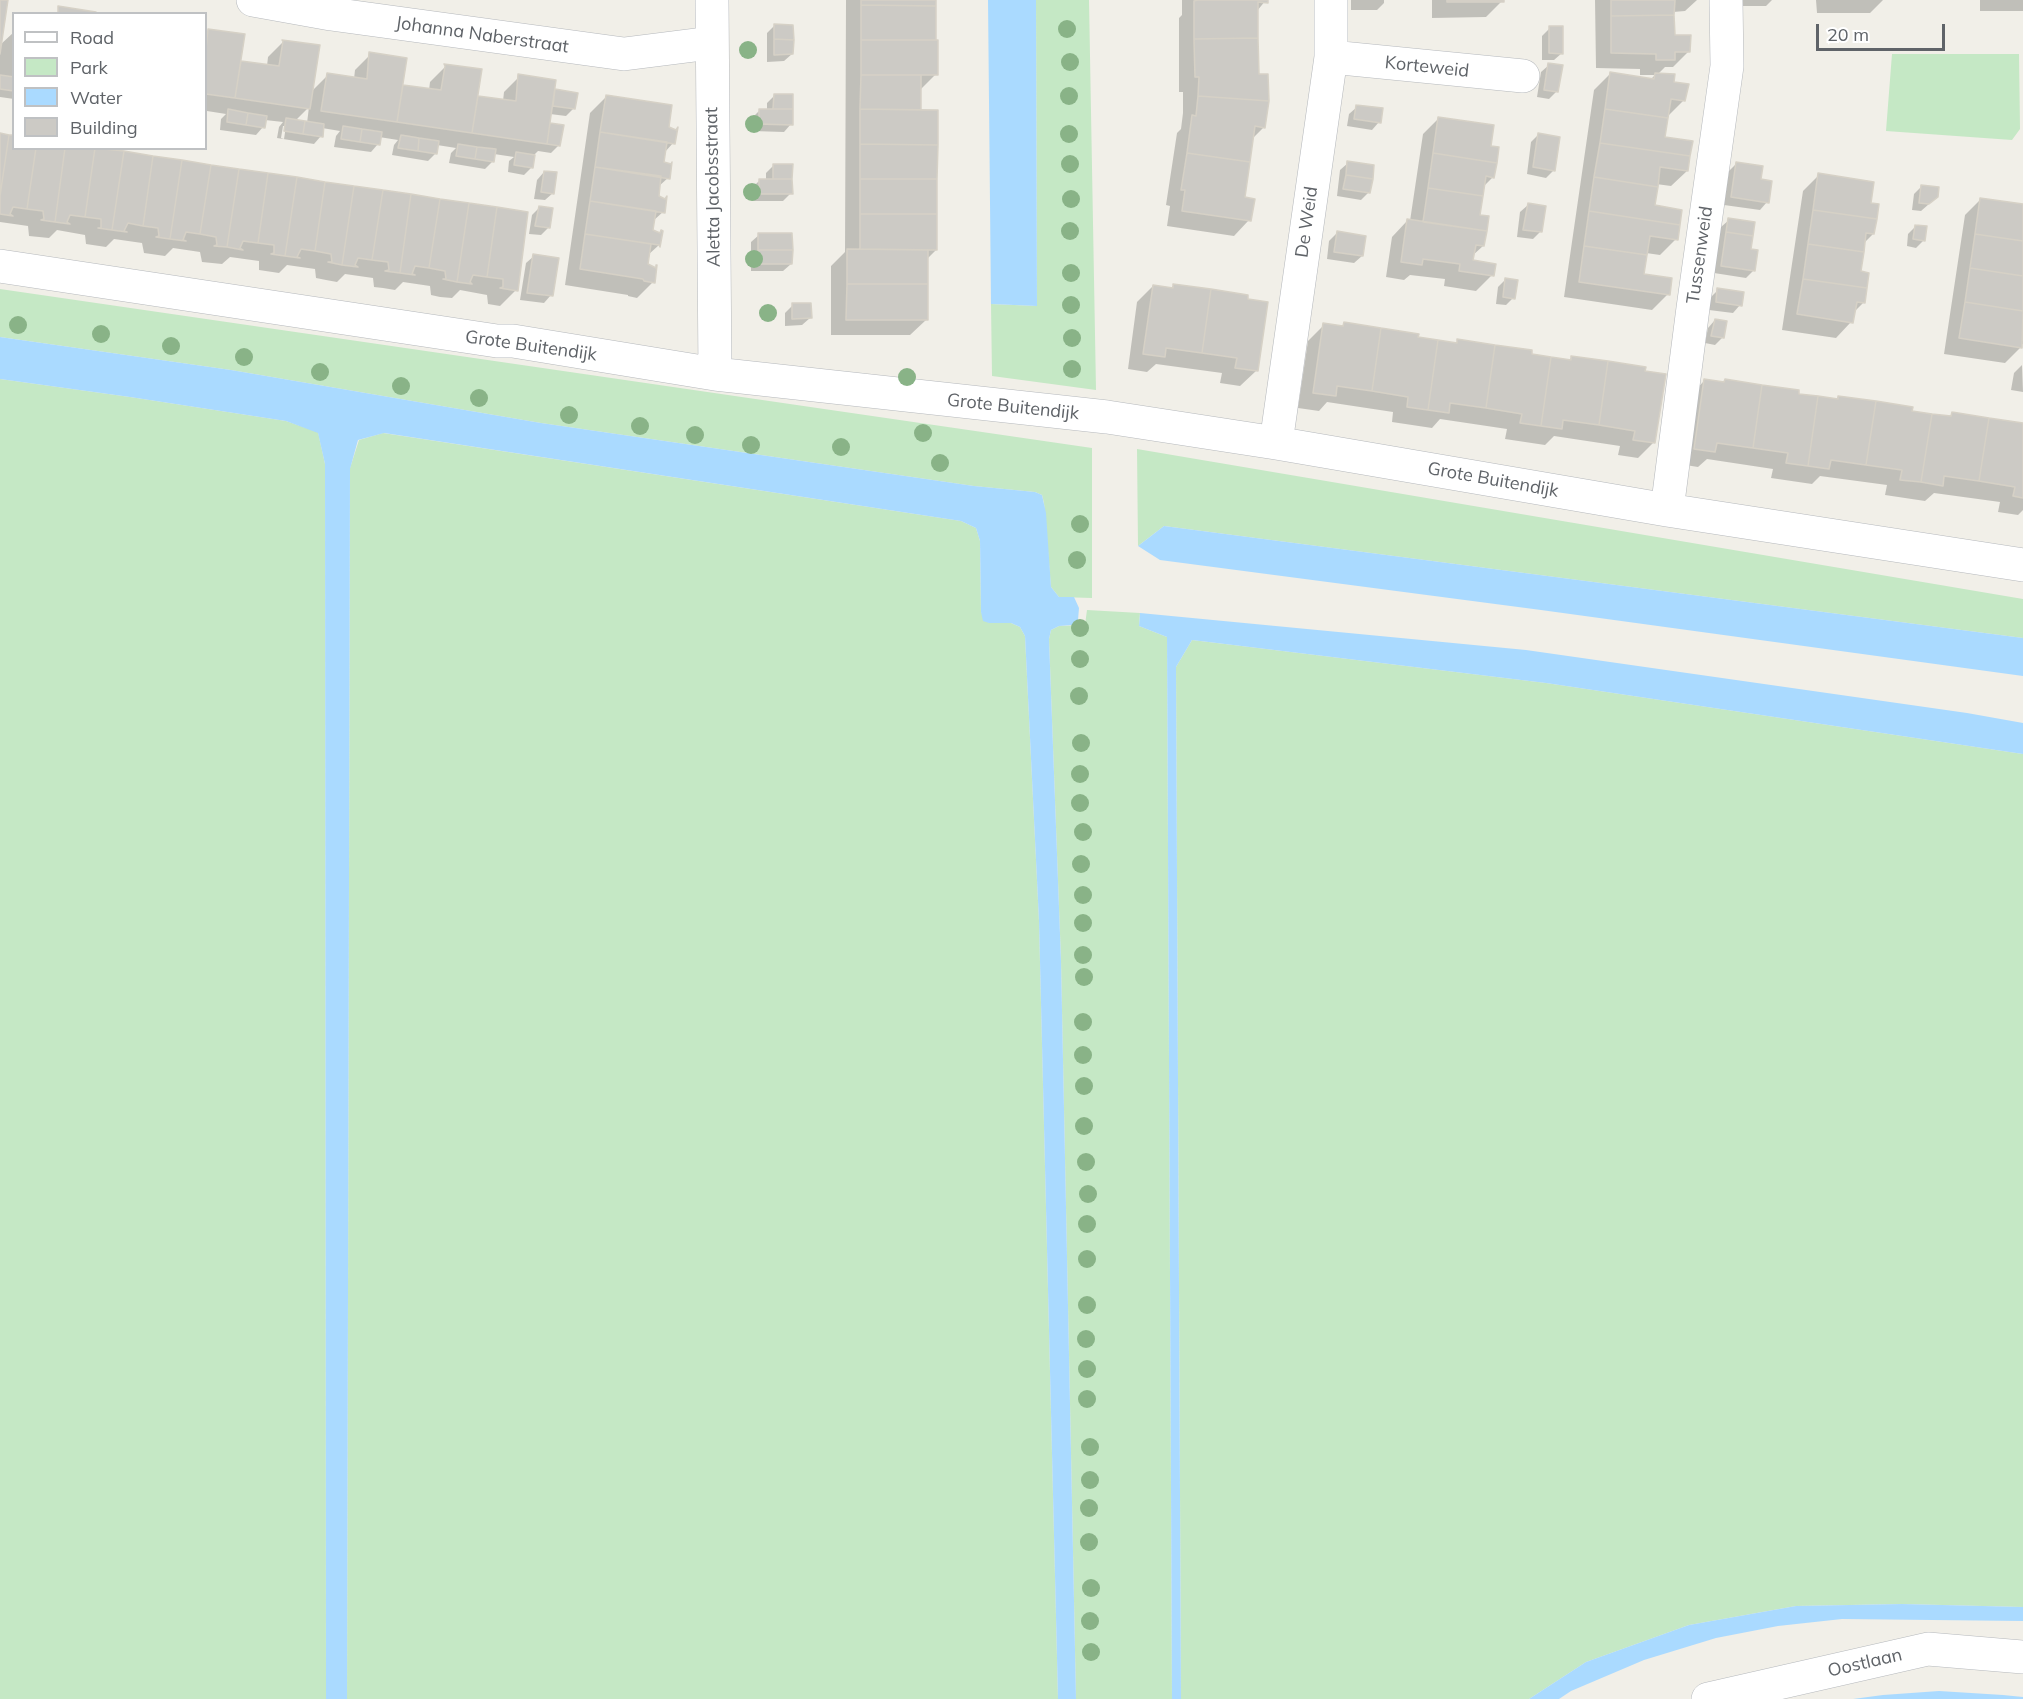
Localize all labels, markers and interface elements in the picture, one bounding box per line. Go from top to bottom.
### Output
legend [12,12,207,150]
street label: Johanna Naberstraat [394,12,570,58]
scale bar [1819,12,1948,50]
text: 20 m [1827,23,1869,46]
text: Road [70,26,114,49]
street label: Korteweid [1384,52,1470,82]
text: Park [70,56,108,79]
text: Water [70,86,122,109]
street label: Aletta Jacobsstraat [701,107,725,267]
text: Building [70,116,138,139]
street label: De Weid [1291,185,1323,259]
street label: Tussenweid [1682,205,1718,305]
street label: Grote Buitendijk [464,326,598,366]
street label: Grote Buitendijk [946,389,1080,425]
street label: Grote Buitendijk [1426,458,1560,502]
street label: Oostlaan [1826,1644,1904,1682]

